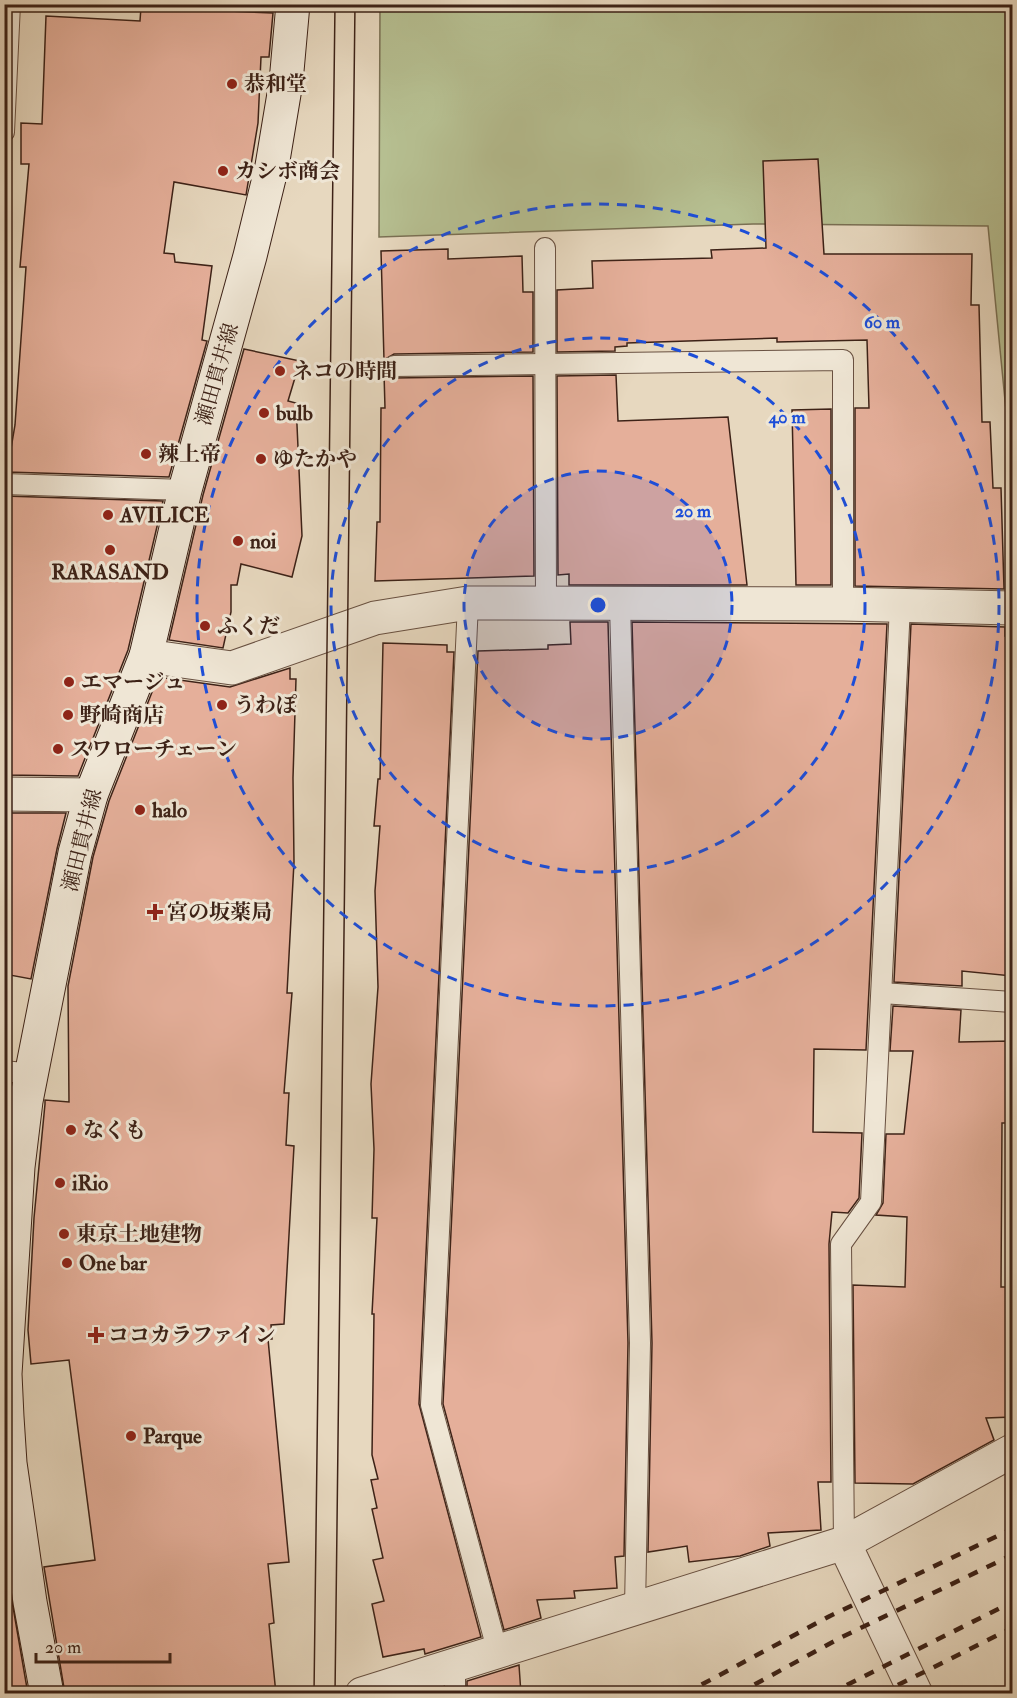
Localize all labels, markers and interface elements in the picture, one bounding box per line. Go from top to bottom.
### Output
place label: 恭和堂 [244,71,307,98]
marker: 恭和堂 [225,77,239,91]
place label: カシボ商会 [235,158,340,185]
marker: カシボ商会 [216,164,230,178]
text: 60 m [864,311,901,334]
street label: 瀬田貫井線 [190,320,245,428]
place label: ネコの時間 [292,358,397,385]
marker: ネコの時間 [273,364,287,378]
place label: bulb [275,400,313,427]
marker: bulb [257,406,271,420]
text: 40 m [768,406,806,429]
place label: 辣上帝 [158,441,221,468]
place label: ゆたかや [273,446,357,473]
marker: 辣上帝 [139,447,153,461]
marker: ゆたかや [254,452,268,466]
text: 20 m [675,500,712,523]
place label: AVILICE [119,502,209,529]
marker: AVILICE [101,508,115,522]
place label: noi [249,528,277,555]
marker: noi [231,534,245,548]
marker: RARASAND [103,543,117,557]
place label: RARASAND [51,559,169,586]
centre of rings [588,595,608,615]
place label: ふくだ [217,613,280,640]
marker: ふくだ [198,619,212,633]
place label: エマージュ [81,669,185,696]
marker: エマージュ [62,675,76,689]
place label: うわぽ [234,692,297,719]
marker: うわぽ [215,698,229,712]
place label: 野崎商店 [80,702,164,729]
marker: 野崎商店 [61,708,75,722]
place label: スワローチェーン [70,736,237,763]
marker: スワローチェーン [51,742,65,756]
street label: 瀬田貫井線 [57,786,108,894]
place label: halo [152,797,187,824]
marker: halo [133,803,147,817]
place label: 宮の坂薬局 [167,899,272,926]
marker: 宮の坂薬局 [148,905,162,919]
place label: なくも [83,1117,146,1144]
marker: なくも [64,1123,78,1137]
place label: iRio [71,1170,108,1197]
marker: iRio [53,1176,67,1190]
place label: 東京土地建物 [76,1221,202,1248]
marker: 東京土地建物 [57,1227,71,1241]
place label: One bar [79,1250,148,1277]
marker: One bar [60,1256,74,1270]
place label: ココカラファイン [108,1322,276,1349]
marker: ココカラファイン [89,1328,103,1342]
place label: Parque [143,1423,202,1450]
marker: Parque [124,1429,138,1443]
scale bar [36,1626,170,1664]
text: 20 m [45,1636,81,1659]

